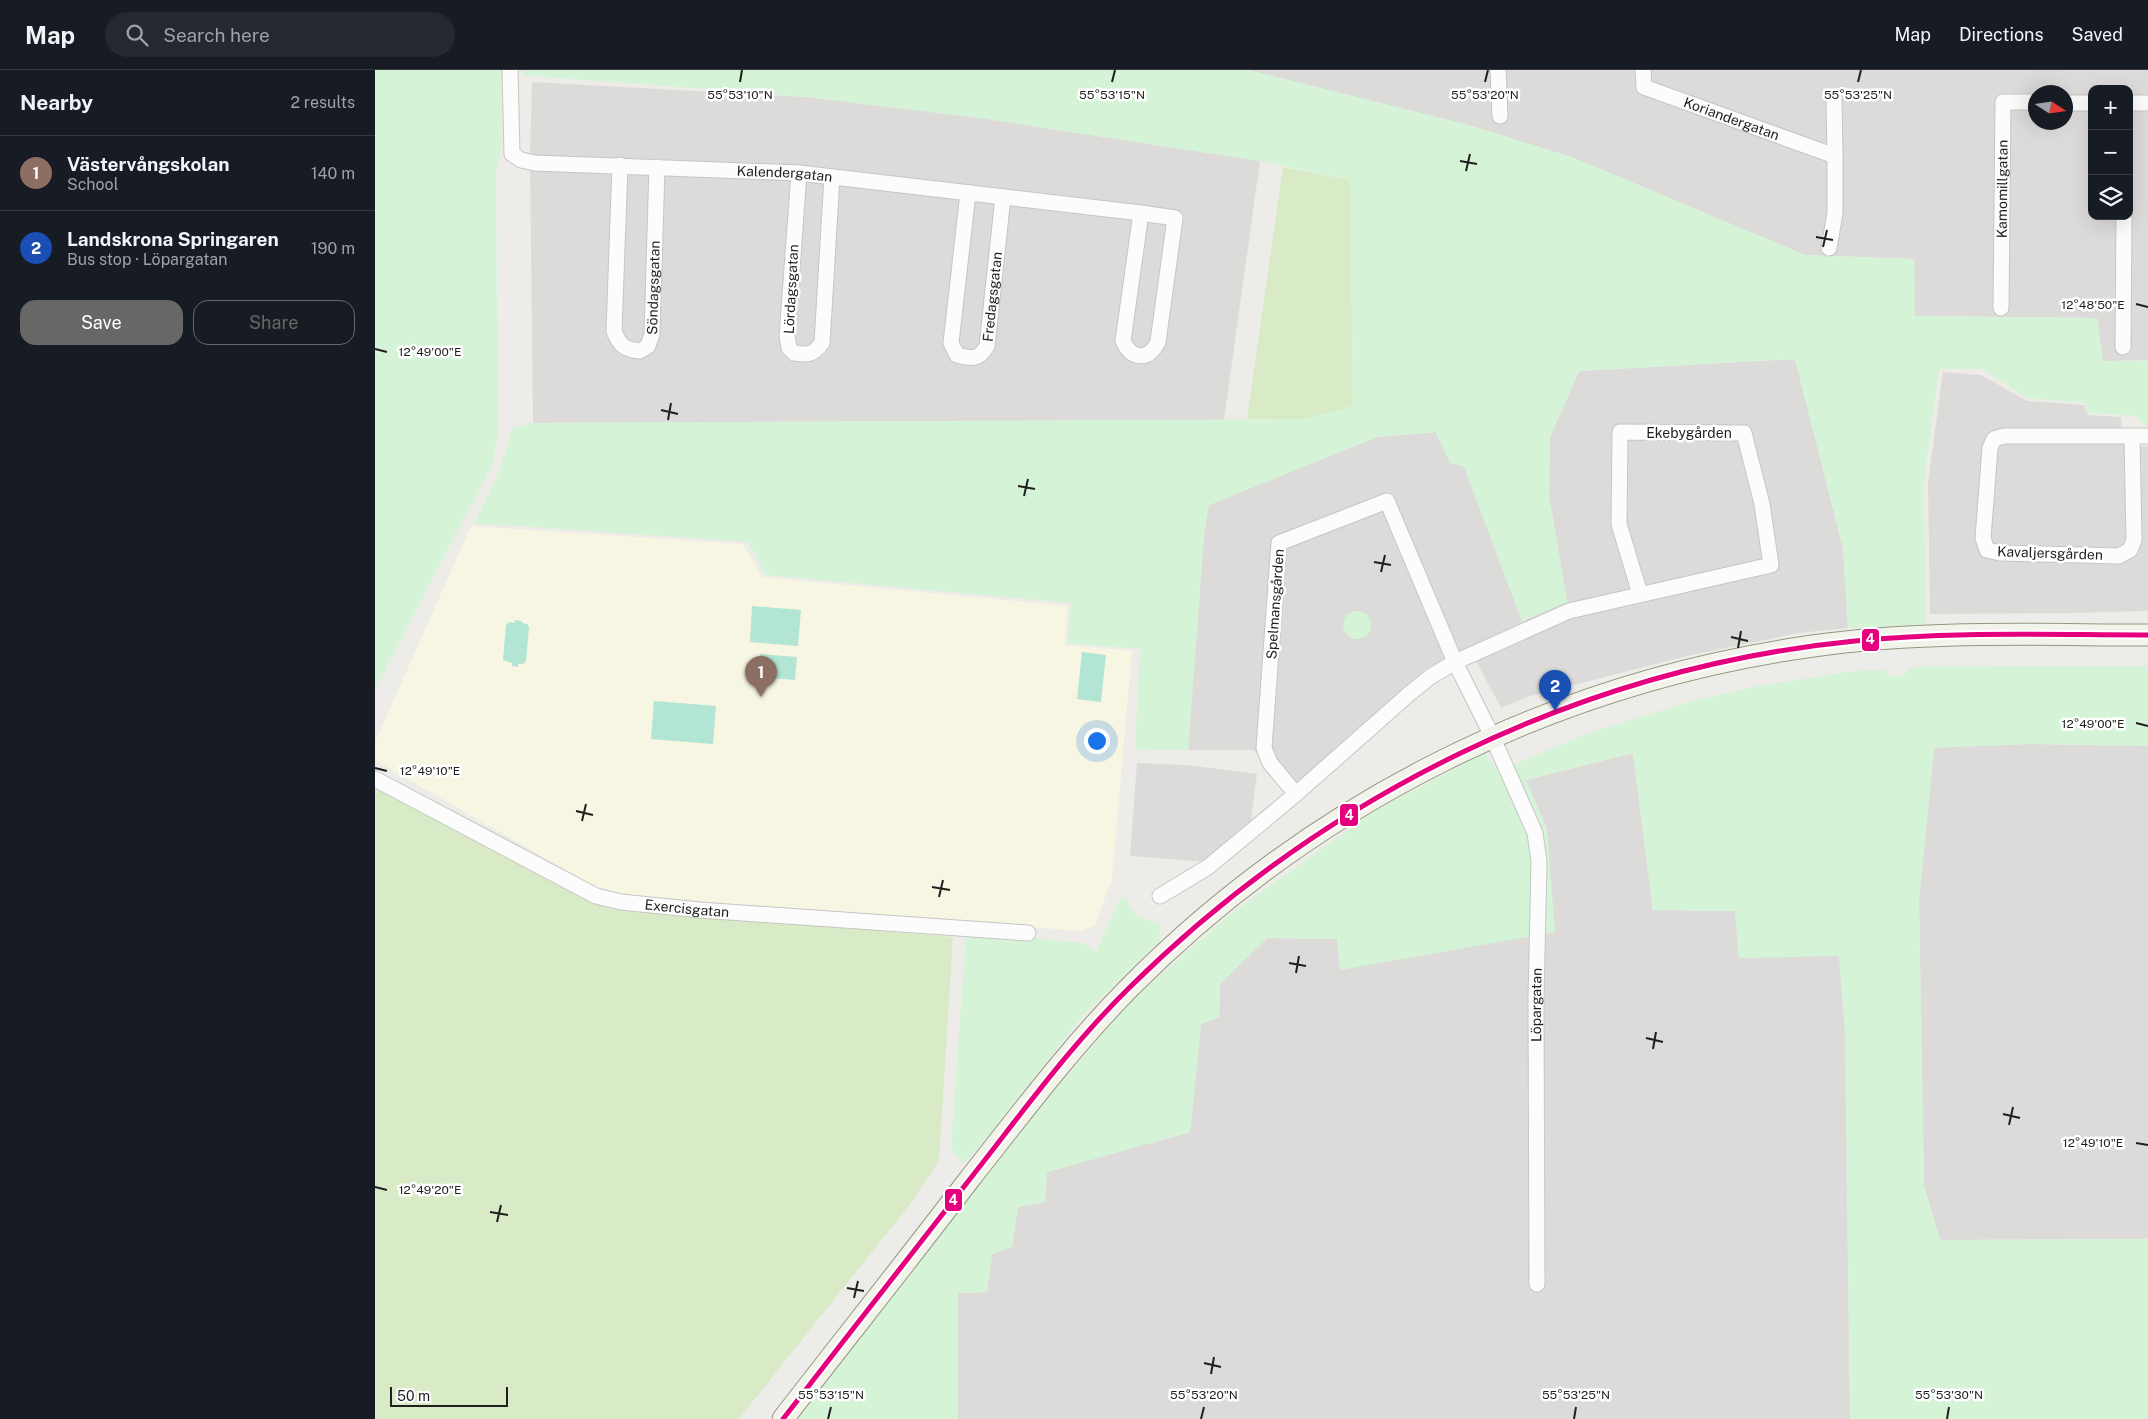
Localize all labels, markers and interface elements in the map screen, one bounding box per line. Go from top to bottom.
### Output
search box [105,12,455,57]
text: Map [25,21,75,49]
icon: search [123,21,151,49]
text: Search here [163,24,270,46]
text: Map [1894,24,1931,45]
text: Directions [1959,24,2044,45]
text: Saved [2072,24,2123,45]
north arrow [2028,85,2073,130]
map controls [2088,85,2133,220]
button: + [2088,85,2133,130]
text: 55°53'10"N [707,88,773,102]
text: 55°53'15"N [1079,88,1145,102]
text: 55°53'20"N [1451,88,1519,102]
text: 55°53'25"N [1824,88,1892,102]
text: Nearby [20,90,93,115]
text: 2 results [290,93,355,112]
street label: Koriandergatan [1681,94,1781,143]
button: − [2088,130,2133,175]
street label: Kamomillgatan [1994,140,2011,238]
text: Västervångskolan [67,153,230,175]
street label: Kalendergatan [736,163,833,185]
text: 1 [33,164,39,183]
text: 140 m [311,164,355,183]
text: School [67,175,118,194]
button: layers [2088,175,2133,220]
text: Landskrona Springaren [67,228,279,250]
text: 2 [31,239,41,258]
text: 190 m [311,239,355,258]
street label: Söndagsgatan [644,240,663,335]
street label: Lördagsgatan [781,244,801,334]
text: Bus stop · Löpargatan [67,250,227,269]
street label: Fredagsgatan [980,251,1005,343]
text: 12°48'50"E [2061,298,2125,312]
button: Save [20,300,183,345]
button: Share [193,300,355,345]
text: 12°49'00"E [399,345,461,359]
street label: Ekebygården [1646,425,1732,441]
street label: Kavaljersgården [1997,543,2103,563]
street label: Spelmansgården [1263,548,1287,660]
line badge: 4 [1861,628,1880,652]
text: 4 [1865,631,1875,647]
pin: 1 [745,656,777,697]
pin: 2 [1539,670,1571,711]
text: 12°49'00"E [2062,717,2124,731]
your location [1084,728,1110,754]
text: 12°49'10"E [400,764,460,778]
line badge: 4 [1339,803,1359,827]
text: 4 [1344,807,1354,823]
street label: Exercisgatan [644,896,730,920]
street label: Löpargatan [1528,968,1545,1042]
text: 12°49'10"E [2063,1136,2123,1150]
text: 12°49'20"E [399,1183,461,1197]
line badge: 4 [944,1188,963,1212]
text: 4 [948,1192,958,1208]
scale bar [390,1384,507,1407]
text: 50 m [397,1388,430,1404]
text: 55°53'15"N [798,1388,864,1402]
text: 55°53'20"N [1170,1388,1238,1402]
text: 55°53'25"N [1542,1388,1610,1402]
text: 55°53'30"N [1915,1388,1983,1402]

